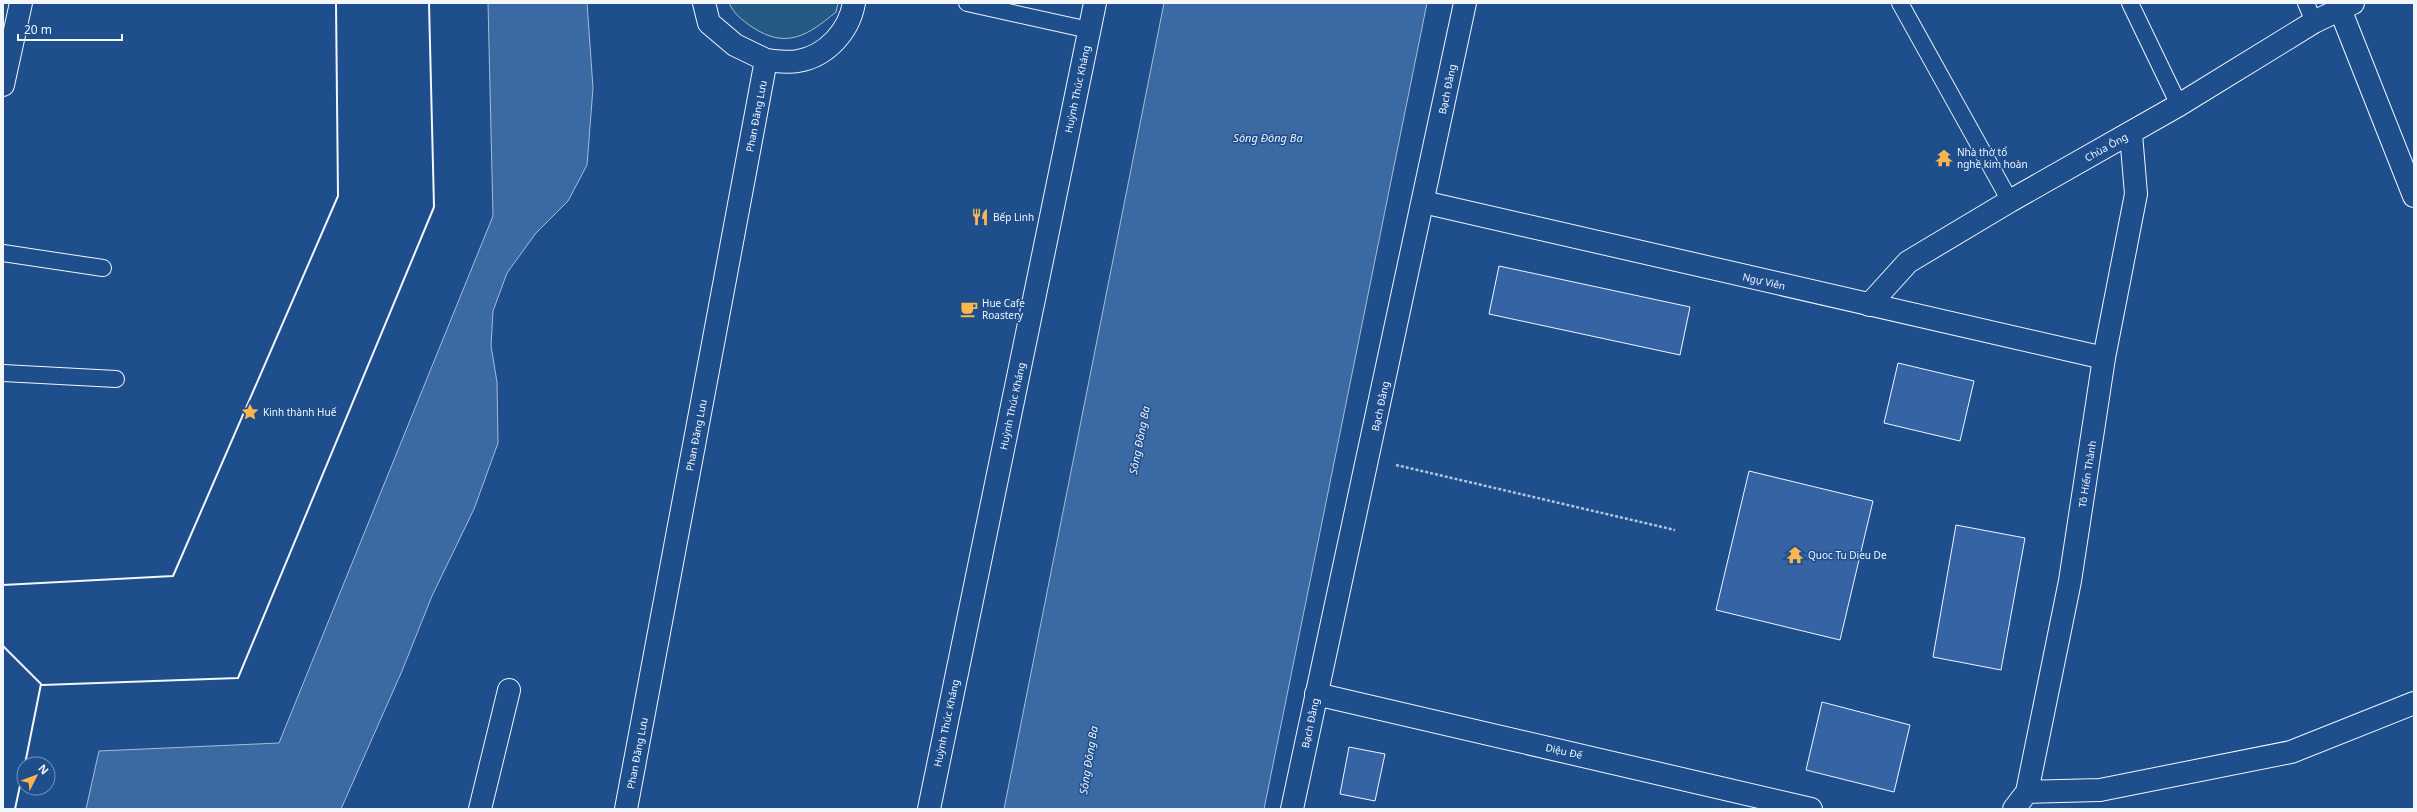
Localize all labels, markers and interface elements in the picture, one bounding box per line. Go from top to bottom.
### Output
scale bar [18,16,122,42]
text: 20 m [24,21,52,38]
street label: Huỳnh Thúc Kháng [1061,44,1093,134]
street label: Bạch Đằng [1435,63,1459,115]
street label: Phan Đăng Lưu [742,79,770,153]
street label: Chùa Ông [2082,129,2130,165]
water label: Sông Đông Ba [1233,130,1303,145]
place label: Nhà thờ tổ nghề kim hoàn [1957,145,2028,171]
temple icon: Nhà thờ tổ nghề kim hoàn [1934,148,1954,168]
restaurant icon: Bếp Linh [970,207,990,227]
place label: Bếp Linh [993,210,1034,224]
street label: Ngự Viên [1741,269,1787,293]
place label: Hue Cafe Roastery [982,296,1025,322]
cafe icon: Hue Cafe Roastery [959,299,979,319]
street label: Huỳnh Thúc Kháng [996,361,1028,451]
street label: Bạch Đằng [1368,380,1392,432]
street label: Phan Đăng Lưu [682,398,710,472]
place icon: Kinh thành Huế [240,402,260,422]
water label: Sông Đông Ba [1125,404,1153,475]
place label: Kinh thành Huế [263,405,337,419]
street label: Tô Hiến Thành [2075,440,2099,508]
temple icon: Quoc Tu Dieu De [1785,545,1805,565]
place label: Quoc Tu Dieu De [1808,548,1887,562]
street label: Huỳnh Thúc Kháng [930,678,962,768]
street label: Bạch Đằng [1298,697,1322,749]
street label: Phan Đăng Lưu [623,716,651,790]
water label: Sông Đông Ba [1075,724,1101,795]
street label: Diệu Đế [1544,740,1584,762]
north arrow [16,756,56,796]
text: N [35,761,52,777]

